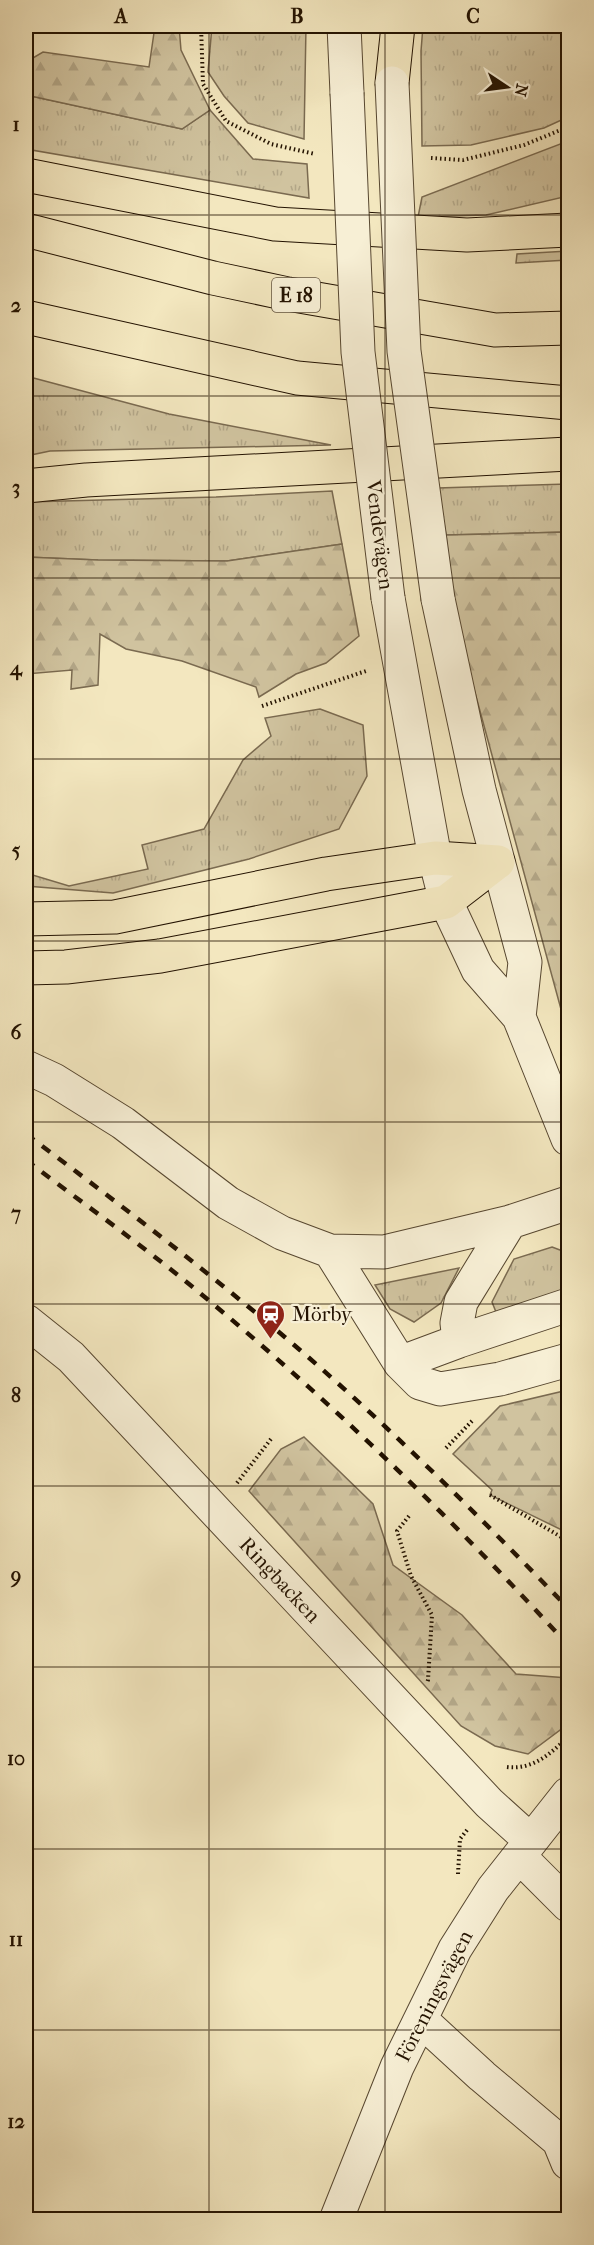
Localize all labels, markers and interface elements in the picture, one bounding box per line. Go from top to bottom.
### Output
text: A [113,5,129,28]
text: B [290,5,304,28]
text: C [466,5,480,28]
north arrow [477,57,537,117]
text: N [510,82,532,99]
text: 1 [12,113,20,136]
road number: E 18 [272,278,320,312]
text: 2 [11,294,21,317]
text: 3 [12,476,20,499]
street label: Vendevägen [361,478,399,591]
text: 4 [9,657,23,681]
text: 5 [12,839,21,862]
text: 6 [11,1021,23,1044]
text: 7 [10,1202,21,1225]
station icon: Mörby [255,1298,287,1340]
place label: Mörby [292,1302,353,1326]
text: 8 [11,1384,21,1407]
street label: Ringbacken [234,1532,326,1628]
text: 9 [10,1565,21,1588]
text: 10 [7,1747,25,1770]
street label: Föreningsvägen [391,1926,477,2066]
text: 11 [9,1928,23,1951]
text: 12 [7,2110,25,2133]

